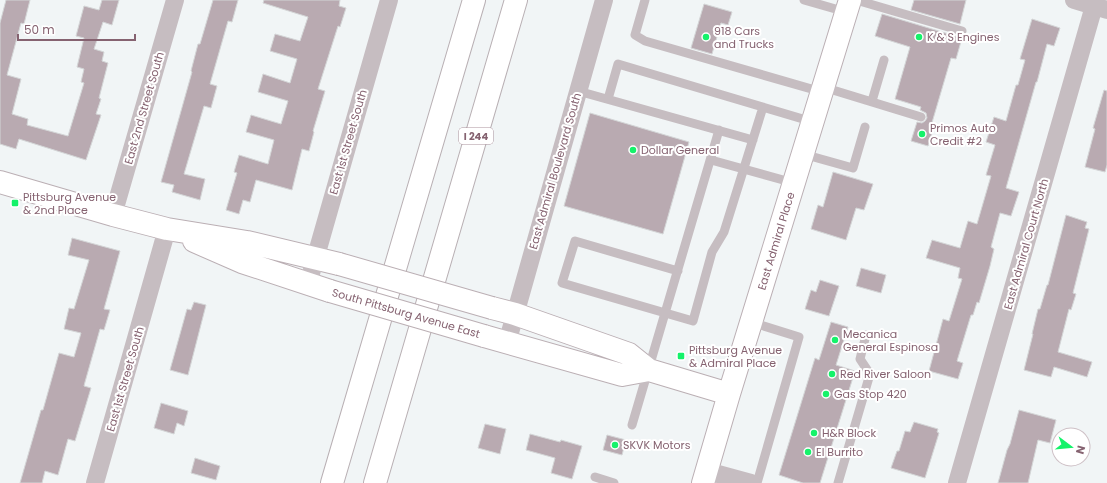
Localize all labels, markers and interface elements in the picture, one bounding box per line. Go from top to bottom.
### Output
scale bar [18,16,135,42]
text: 50 m [24,21,55,38]
place label: 918 Cars and Trucks [714,23,774,52]
place label: K & S Engines [927,29,1000,45]
marker: 918 Cars and Trucks [701,32,711,42]
marker: K & S Engines [914,32,924,42]
street label: East 2nd Street South [120,50,168,166]
street label: East 1st Street South [325,88,371,196]
street label: East Admiral Boulevard South [525,91,585,251]
place label: Primos Auto Credit #2 [930,120,996,149]
road number: I 244 [459,128,493,144]
marker: Primos Auto Credit #2 [917,129,927,139]
place label: Dollar General [641,142,719,158]
marker: Dollar General [628,145,638,155]
street label: East Admiral Court North [1000,177,1052,311]
place label: Pittsburg Avenue & 2nd Place [23,189,116,218]
street label: East Admiral Place [753,190,799,292]
marker: Pittsburg Avenue & 2nd Place [10,198,20,208]
street label: South Pittsburg Avenue East [330,284,482,342]
street label: East 1st Street South [102,325,148,433]
place label: Mecanica General Espinosa [843,326,938,355]
marker: Mecanica General Espinosa [830,335,840,345]
place label: Pittsburg Avenue & Admiral Place [689,342,782,371]
marker: Pittsburg Avenue & Admiral Place [676,351,686,361]
place label: Red River Saloon [840,366,931,382]
marker: Red River Saloon [827,369,837,379]
place label: Gas Stop 420 [834,386,907,402]
marker: Gas Stop 420 [821,389,831,399]
place label: H&R Block [822,425,877,441]
north arrow [1051,427,1091,467]
marker: H&R Block [809,428,819,438]
place label: SKVK Motors [623,437,691,453]
marker: SKVK Motors [610,440,620,450]
place label: El Burrito [816,444,863,460]
text: N [1072,444,1089,456]
marker: El Burrito [803,447,813,457]

